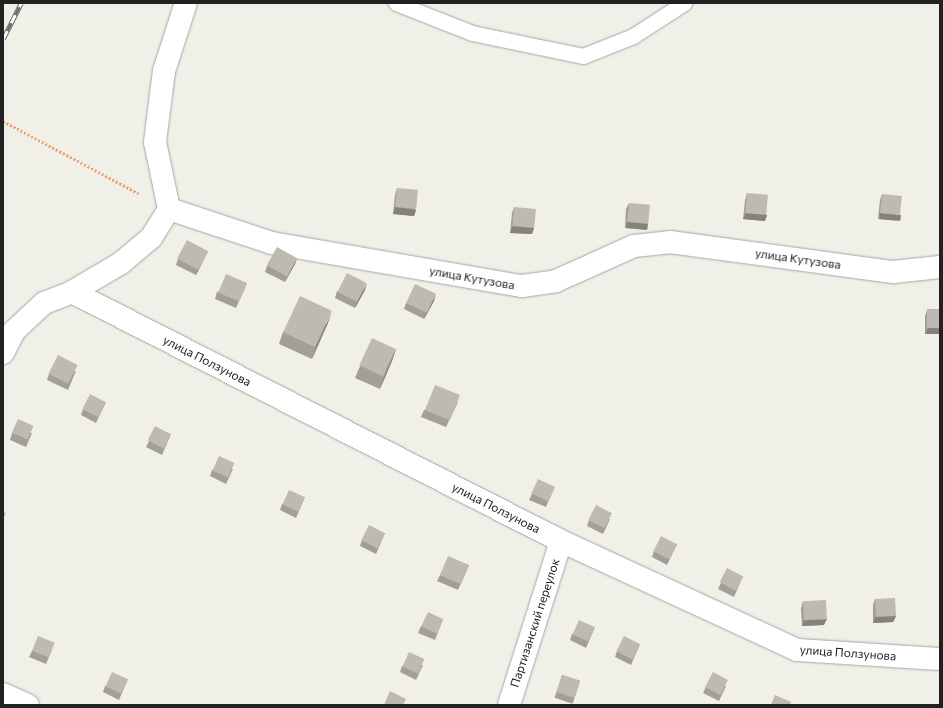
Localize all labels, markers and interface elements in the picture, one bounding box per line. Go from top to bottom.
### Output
street label: улица Кутузова [754,246,842,272]
street label: улица Кутузова [428,263,516,293]
street label: улица Ползунова [161,333,253,389]
street label: улица Ползунова [450,480,542,536]
street label: Партизанский переулок [507,557,563,689]
street label: улица Ползунова [799,642,897,664]

